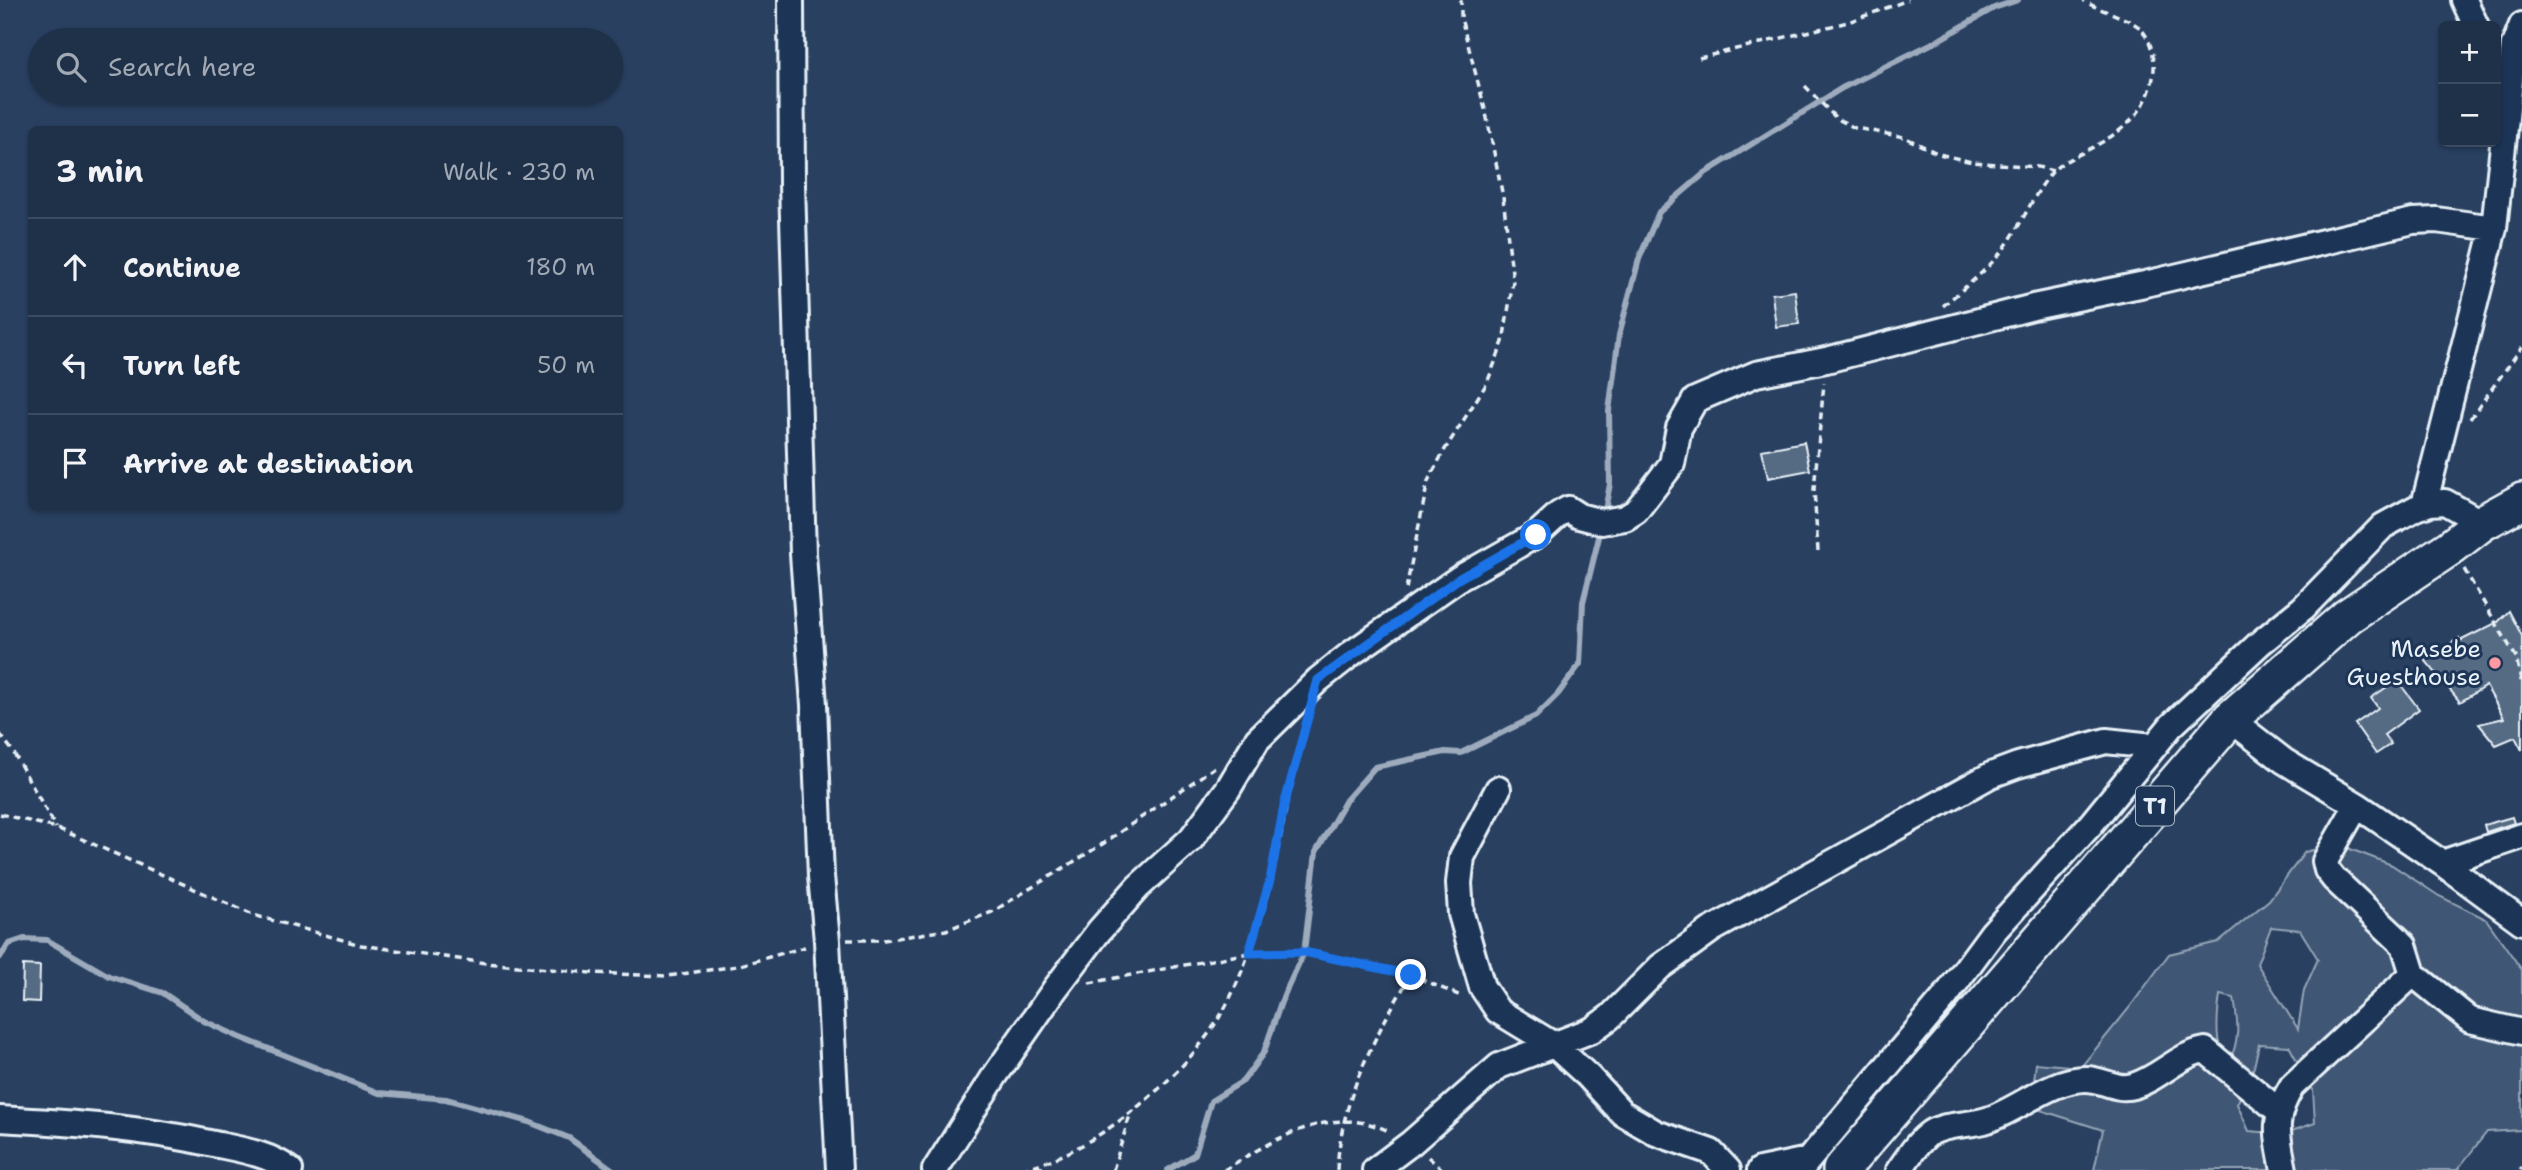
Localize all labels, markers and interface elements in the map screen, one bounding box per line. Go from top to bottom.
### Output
map controls [2438,21,2501,147]
button: + [2438,21,2501,84]
search box [28,28,623,105]
icon: search [52,48,90,86]
text: Search here [108,49,257,84]
button: − [2438,84,2501,147]
text: 3 min [56,151,143,192]
text: Walk · 230 m [443,157,595,187]
icon: ahead [56,248,94,286]
text: Continue [123,250,241,285]
text: 180 m [526,252,595,282]
icon: left [56,346,94,384]
text: Turn left [123,348,240,383]
text: 50 m [537,350,595,380]
icon: arrive [56,444,94,482]
text: Arrive at destination [123,446,413,481]
route start [1520,519,1551,550]
place label: Masebe Guesthouse [2347,633,2481,693]
marker: Masebe Guesthouse [2487,655,2503,671]
road number: T1 [2136,786,2174,826]
route end [1395,959,1426,990]

